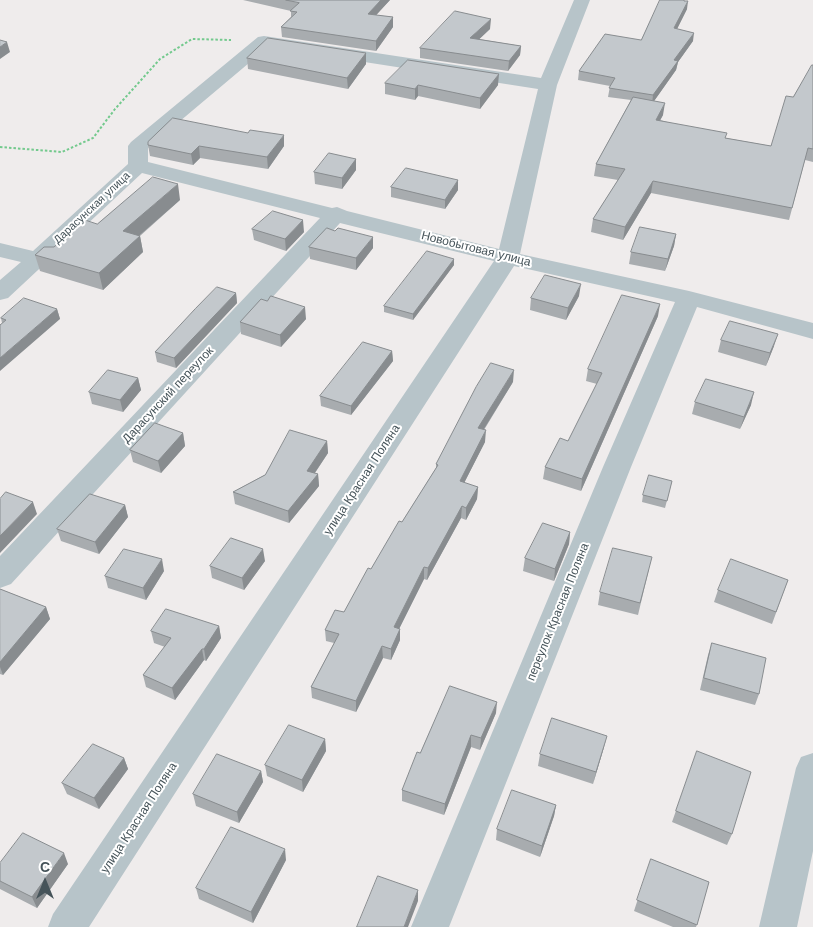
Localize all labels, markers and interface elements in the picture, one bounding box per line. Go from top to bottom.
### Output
street label: Дарасунская улица [51,169,133,247]
street label: Новобытовая улица [420,228,532,270]
street label: Дарасунский переулок [120,344,216,446]
street label: улица Красная Поляна [321,422,403,538]
street label: переулок Красная Поляна [524,541,592,683]
street label: улица Красная Поляна [98,760,180,876]
north arrow [20,857,70,907]
text: С [40,859,50,875]

